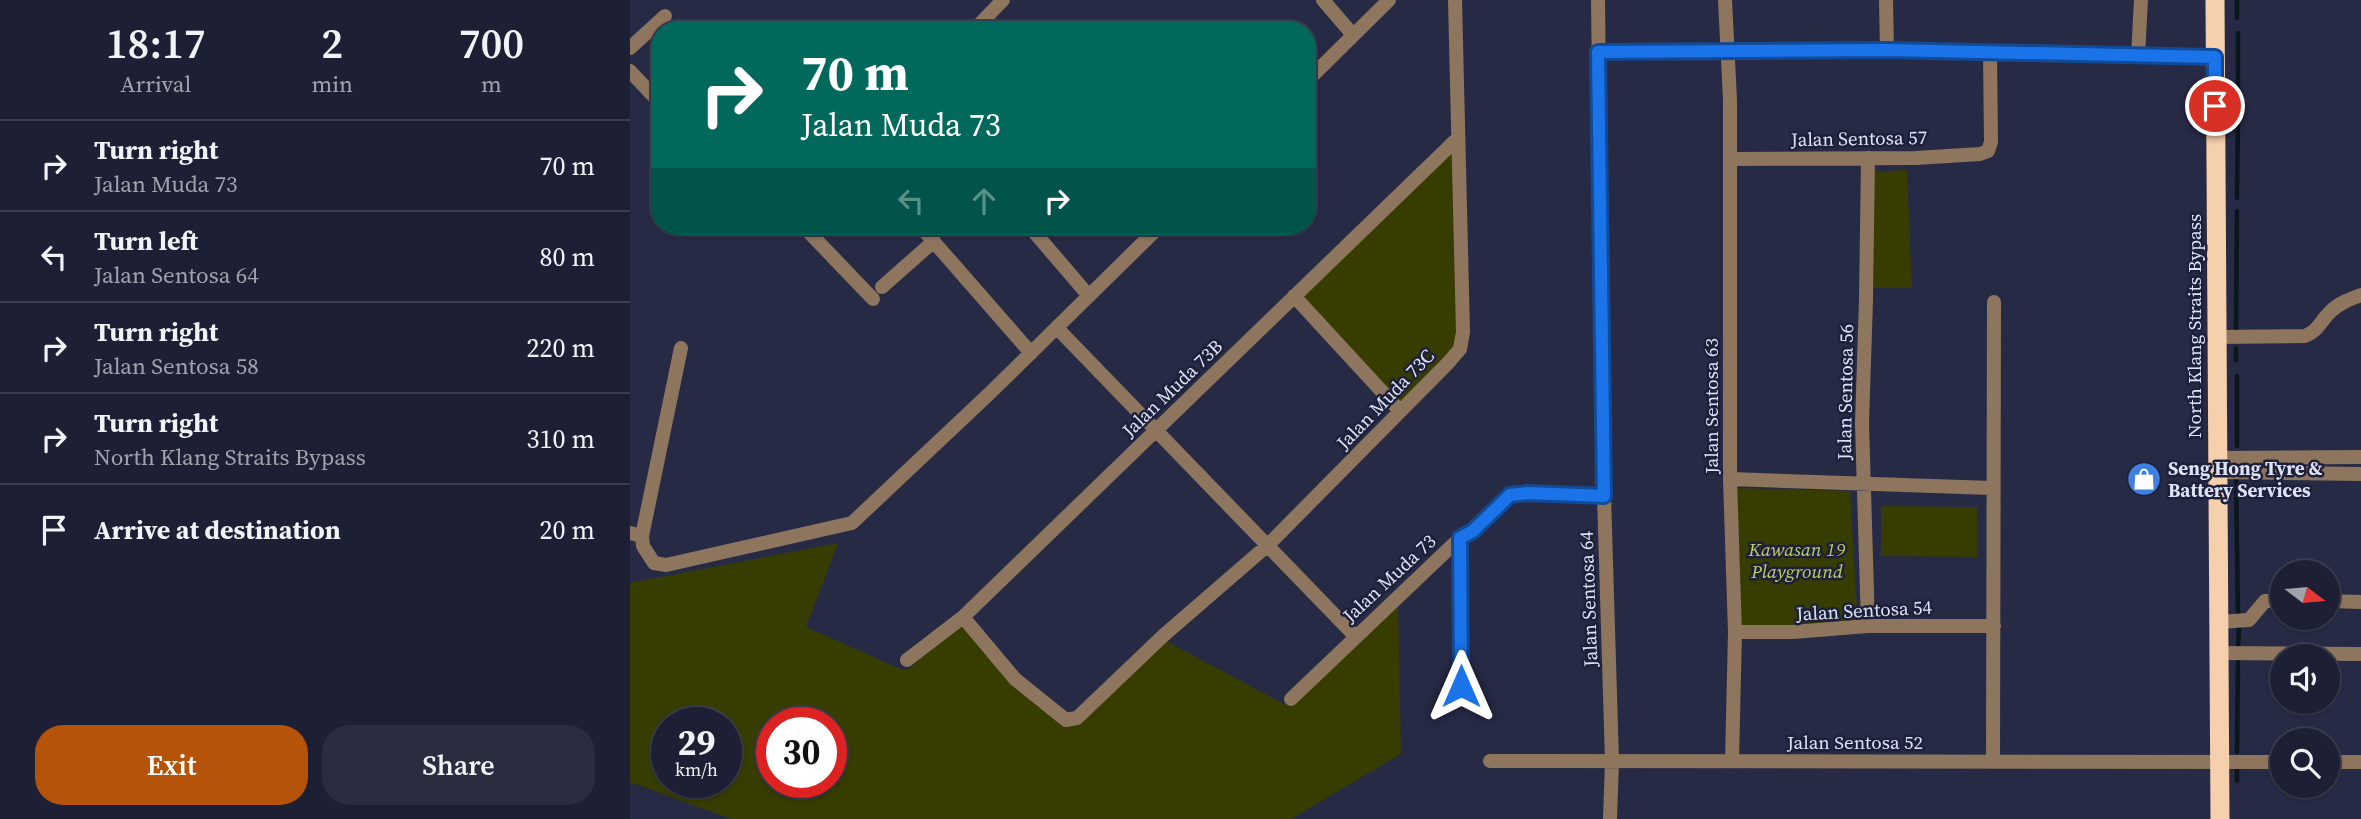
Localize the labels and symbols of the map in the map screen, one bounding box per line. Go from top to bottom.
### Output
pin [2185,76,2245,136]
street label: Jalan Sentosa 57 [1790,124,1927,152]
street label: North Klang Straits Bypass [2181,214,2207,438]
street label: Jalan Sentosa 56 [1831,324,1859,461]
street label: Jalan Muda 73B [1115,333,1228,443]
street label: Jalan Sentosa 63 [1698,338,1724,475]
street label: Jalan Muda 73C [1330,343,1440,456]
place label: Seng Hong Tyre & Battery Services [2168,455,2323,503]
shop icon: Seng Hong Tyre & Battery Services [2125,460,2163,498]
street label: Jalan Muda 73 [1336,528,1441,629]
street label: Jalan Sentosa 64 [1573,530,1603,668]
park label: Kawasan 19 Playground [1748,536,1846,584]
north arrow [2270,560,2340,630]
street label: Jalan Sentosa 54 [1794,593,1933,627]
position arrow [1424,649,1498,723]
speed limit sign: 30 [756,707,847,798]
street label: Jalan Sentosa 52 [1786,729,1923,755]

